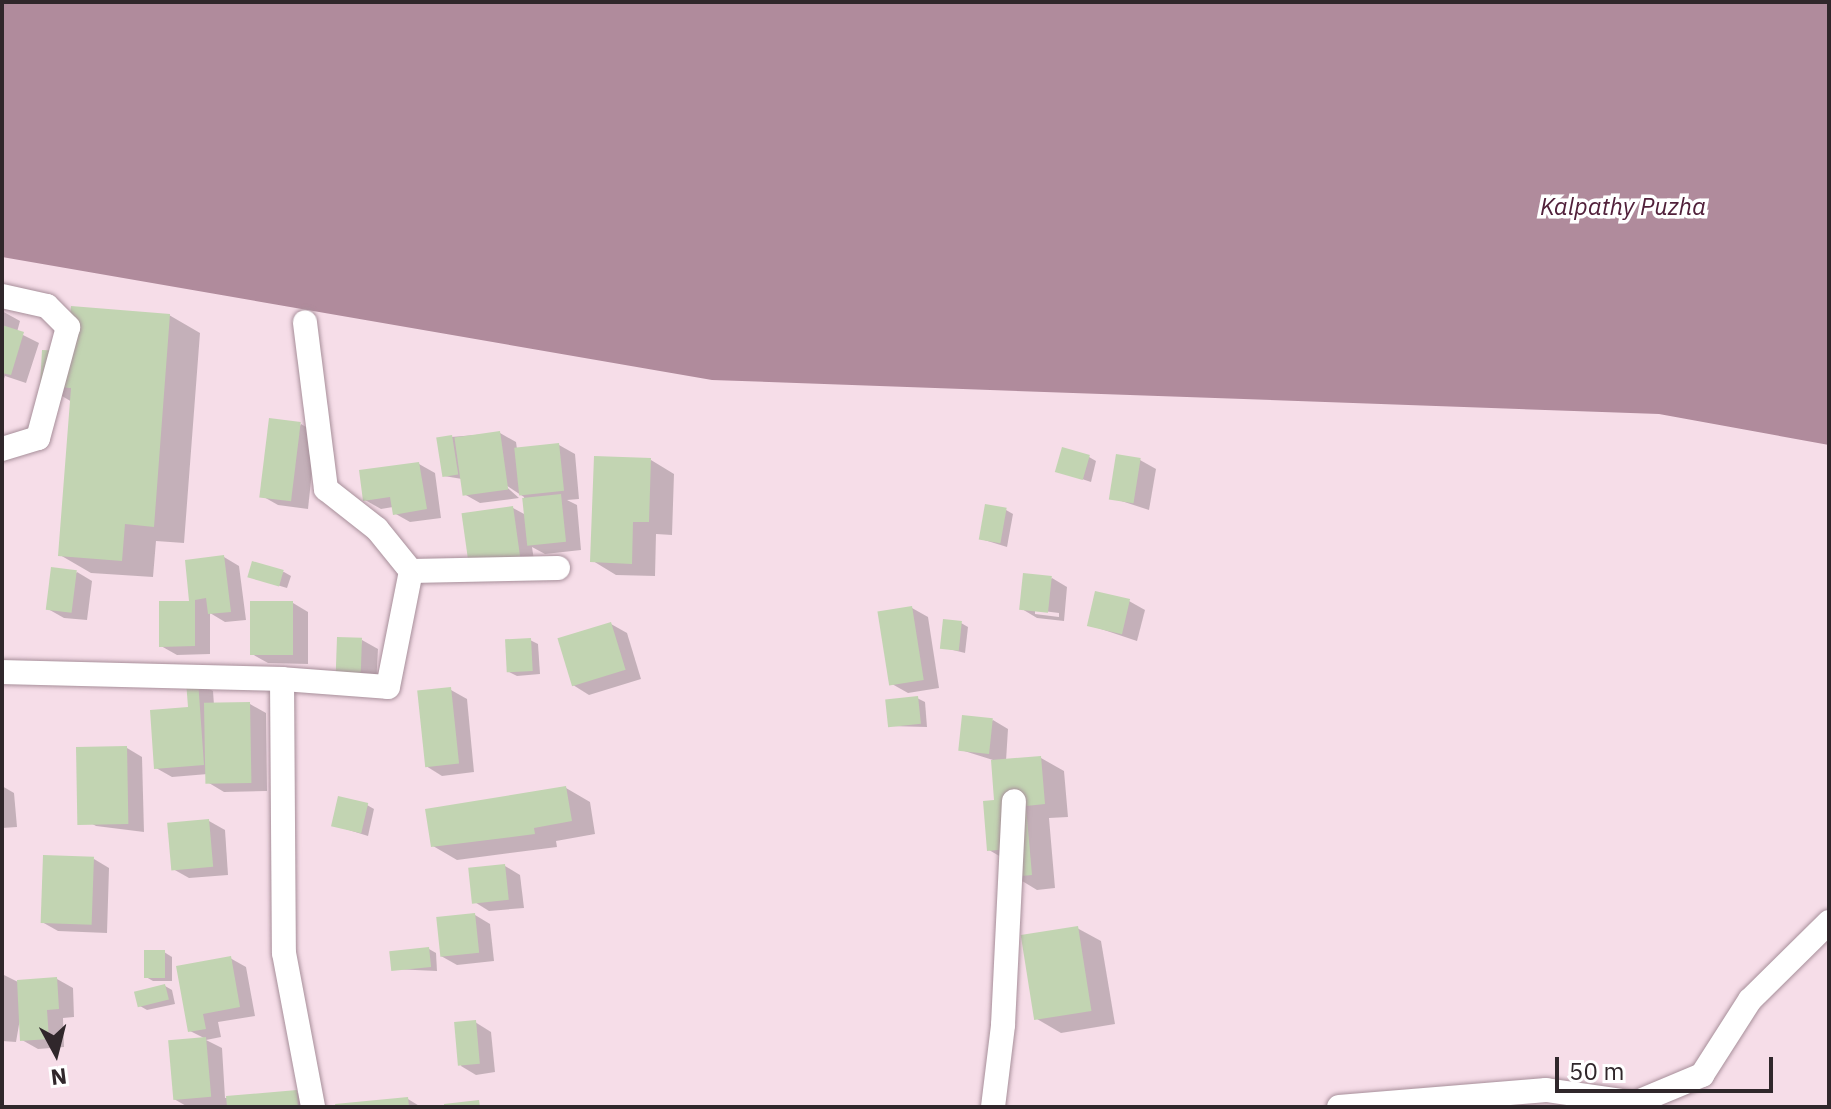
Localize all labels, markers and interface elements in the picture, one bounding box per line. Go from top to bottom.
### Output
water label: Kalpathy Puzha [1540,193,1706,221]
north arrow [16,1013,96,1093]
scale bar [1559,1041,1777,1091]
text: 50 m [1569,1055,1624,1087]
text: N [49,1062,69,1093]

